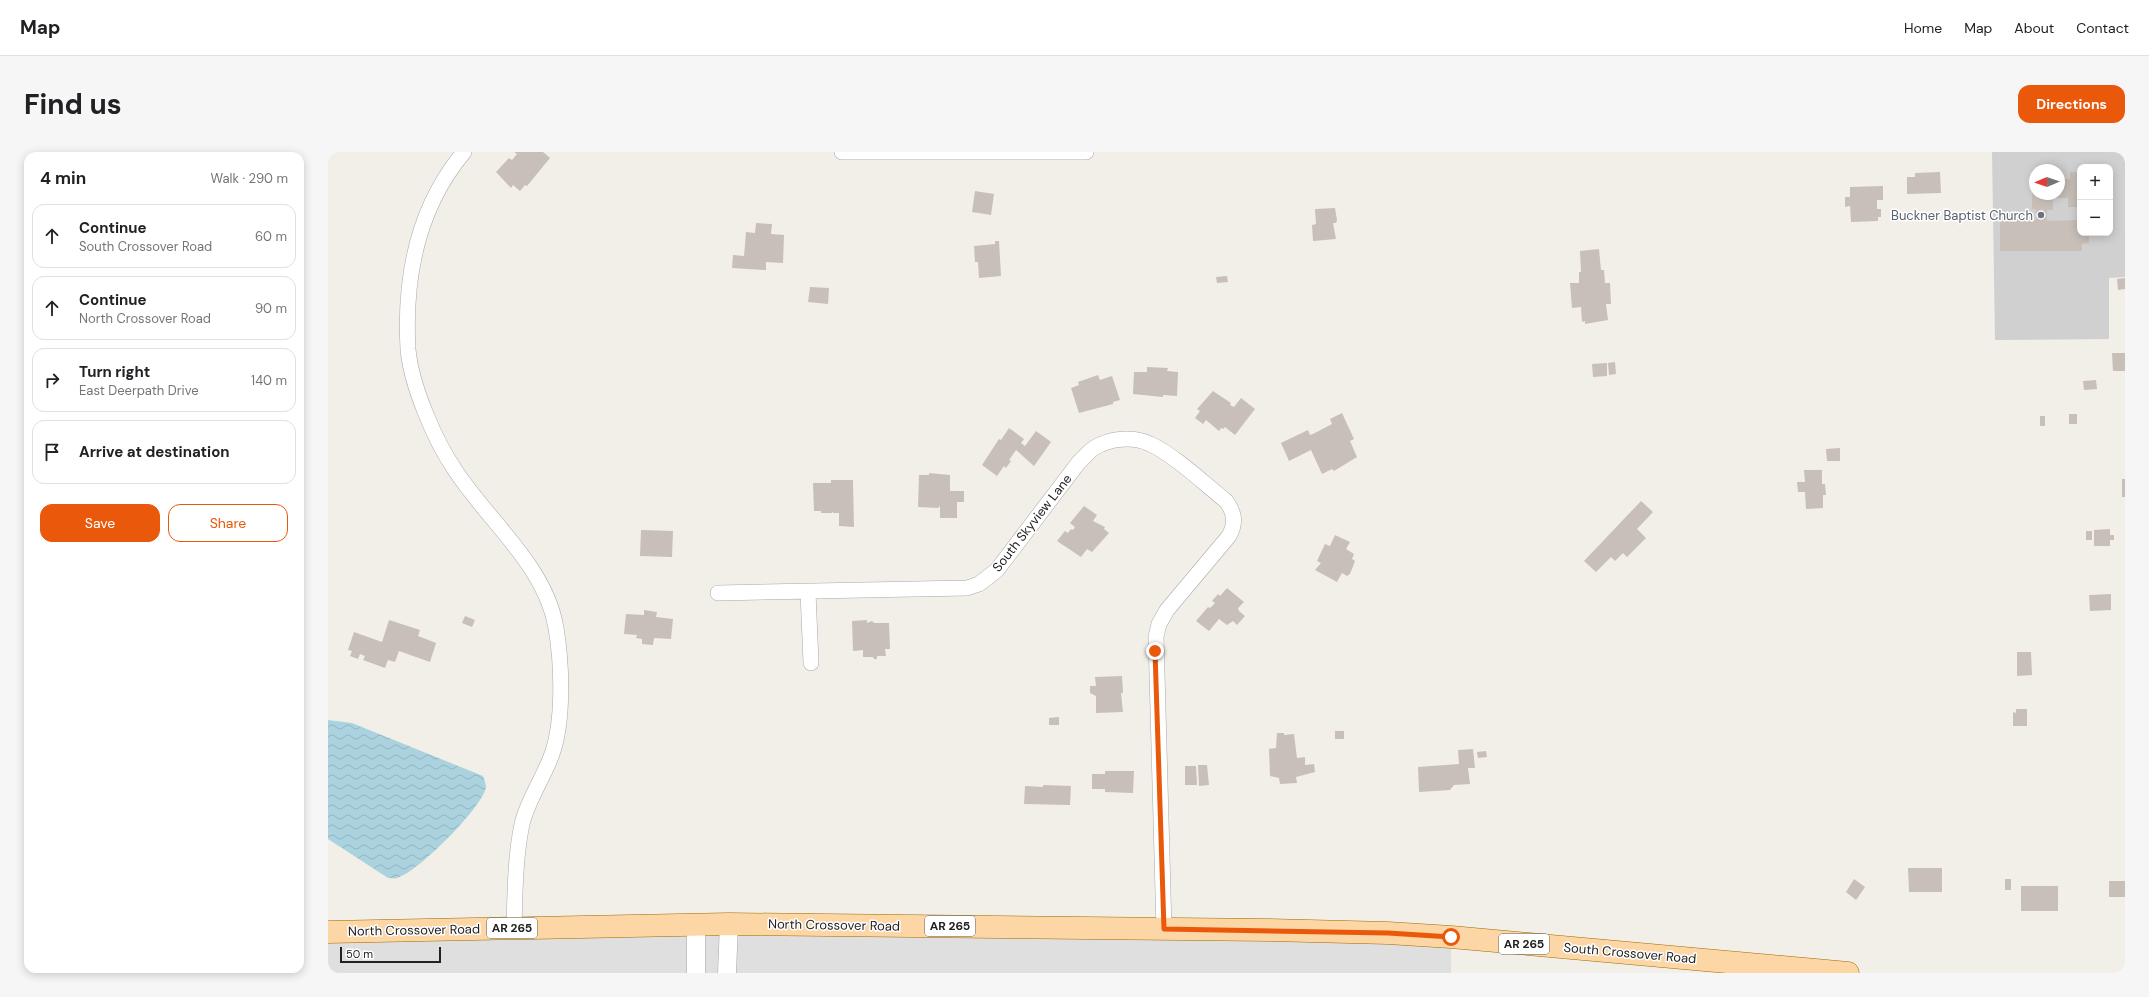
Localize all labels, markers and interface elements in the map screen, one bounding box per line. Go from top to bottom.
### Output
text: Map [20,15,60,40]
text: Home [1904,19,1942,37]
text: Map [1964,19,1992,37]
text: About [2014,19,2054,37]
text: Contact [2076,19,2129,37]
button: Directions [2018,85,2125,123]
text: Find us [24,86,122,123]
north arrow [2029,164,2065,200]
map controls [2077,164,2113,236]
button: + [2077,164,2113,200]
text: 4 min [40,167,86,189]
text: Walk · 290 m [211,170,288,187]
button: − [2077,200,2113,236]
place label: Buckner Baptist Church [1891,207,2033,224]
marker: Buckner Baptist Church [2036,210,2046,220]
text: Continue [79,218,147,238]
icon: ahead [41,225,63,247]
text: 60 m [255,228,287,245]
text: South Crossover Road [79,238,212,255]
text: Continue [79,290,147,310]
icon: ahead [41,297,63,319]
text: 90 m [255,300,287,317]
text: North Crossover Road [79,310,211,327]
text: Turn right [79,362,150,382]
icon: right [41,369,63,391]
text: 140 m [251,372,287,389]
text: East Deerpath Drive [79,382,199,399]
icon: arrive [41,441,63,463]
text: Arrive at destination [79,442,230,462]
street label: South Skyview Lane [989,471,1075,575]
button: Save [40,504,160,542]
button: Share [168,504,288,542]
route end [1146,642,1164,660]
street label: North Crossover Road [768,915,900,935]
road number: AR 265 [925,916,975,936]
road number: AR 265 [487,918,537,938]
street label: North Crossover Road [348,920,480,940]
route start [1442,928,1460,946]
road number: AR 265 [1499,934,1549,954]
street label: South Crossover Road [1563,939,1697,967]
scale bar [340,945,441,964]
text: 50 m [346,947,373,961]

